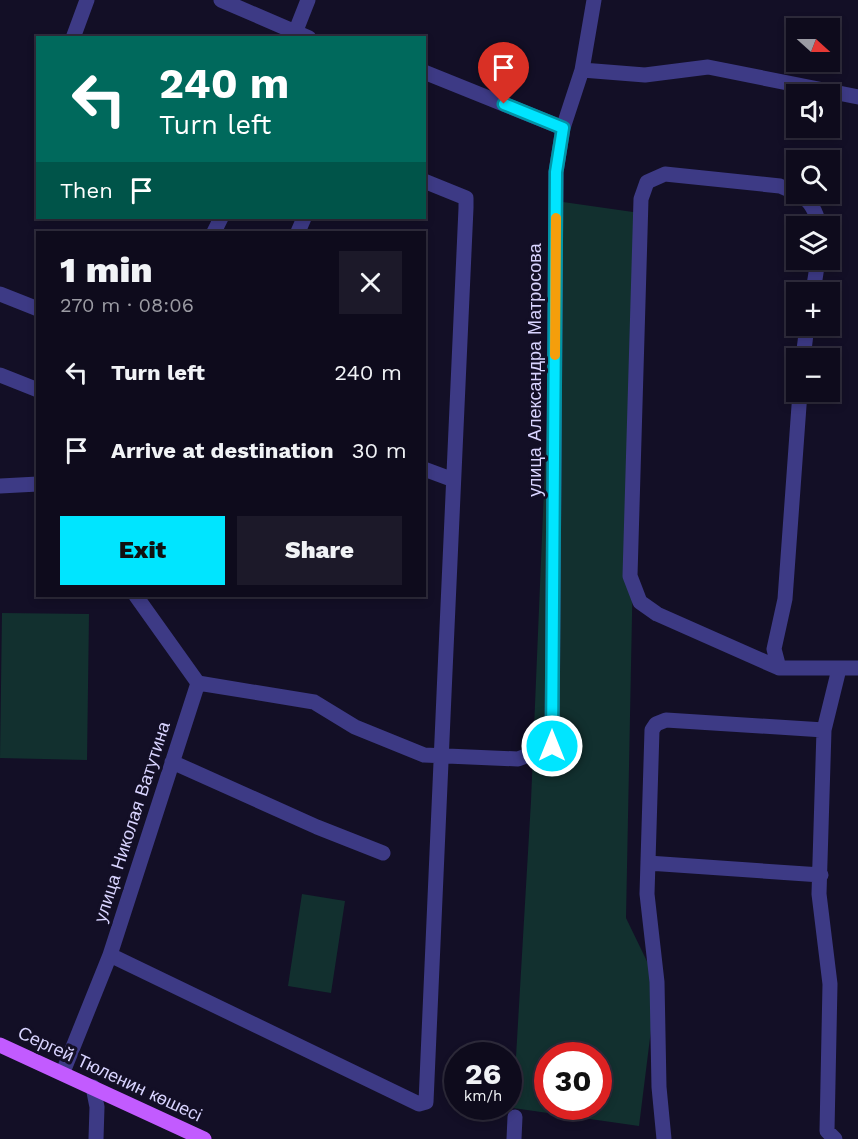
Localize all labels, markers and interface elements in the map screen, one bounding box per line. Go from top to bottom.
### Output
north arrow [786,18,840,72]
map controls [786,18,840,402]
pin [478,42,529,104]
icon: arrive [487,51,520,84]
text: 240 m [159,59,289,108]
icon: left [60,60,138,138]
button: sound [786,84,840,138]
text: Turn left [159,109,271,141]
button: search [786,150,840,204]
icon: arrive [125,174,158,207]
text: Then [60,178,113,203]
button: layers [786,216,840,270]
street label: улица Александра Матросова [524,242,545,497]
text: 1 min [60,249,153,291]
button: close [339,251,402,314]
button: + [786,282,840,336]
text: 270 m · 08:06 [60,293,194,317]
button: − [786,348,840,402]
icon: left [60,356,93,389]
text: Turn left [111,360,205,385]
text: 240 m [334,360,402,385]
icon: arrive [60,434,93,467]
text: Arrive at destination [111,438,334,463]
text: 30 m [352,438,407,463]
button: Exit [60,516,225,585]
button: Share [237,516,402,585]
position arrow [520,714,584,778]
street label: улица Николая Ватутина [89,718,174,925]
street label: Сергей Тюленин көшесі [15,1022,206,1125]
speed limit sign: 30 [534,1042,612,1120]
text: 26 [465,1056,501,1091]
text: km/h [464,1087,502,1105]

